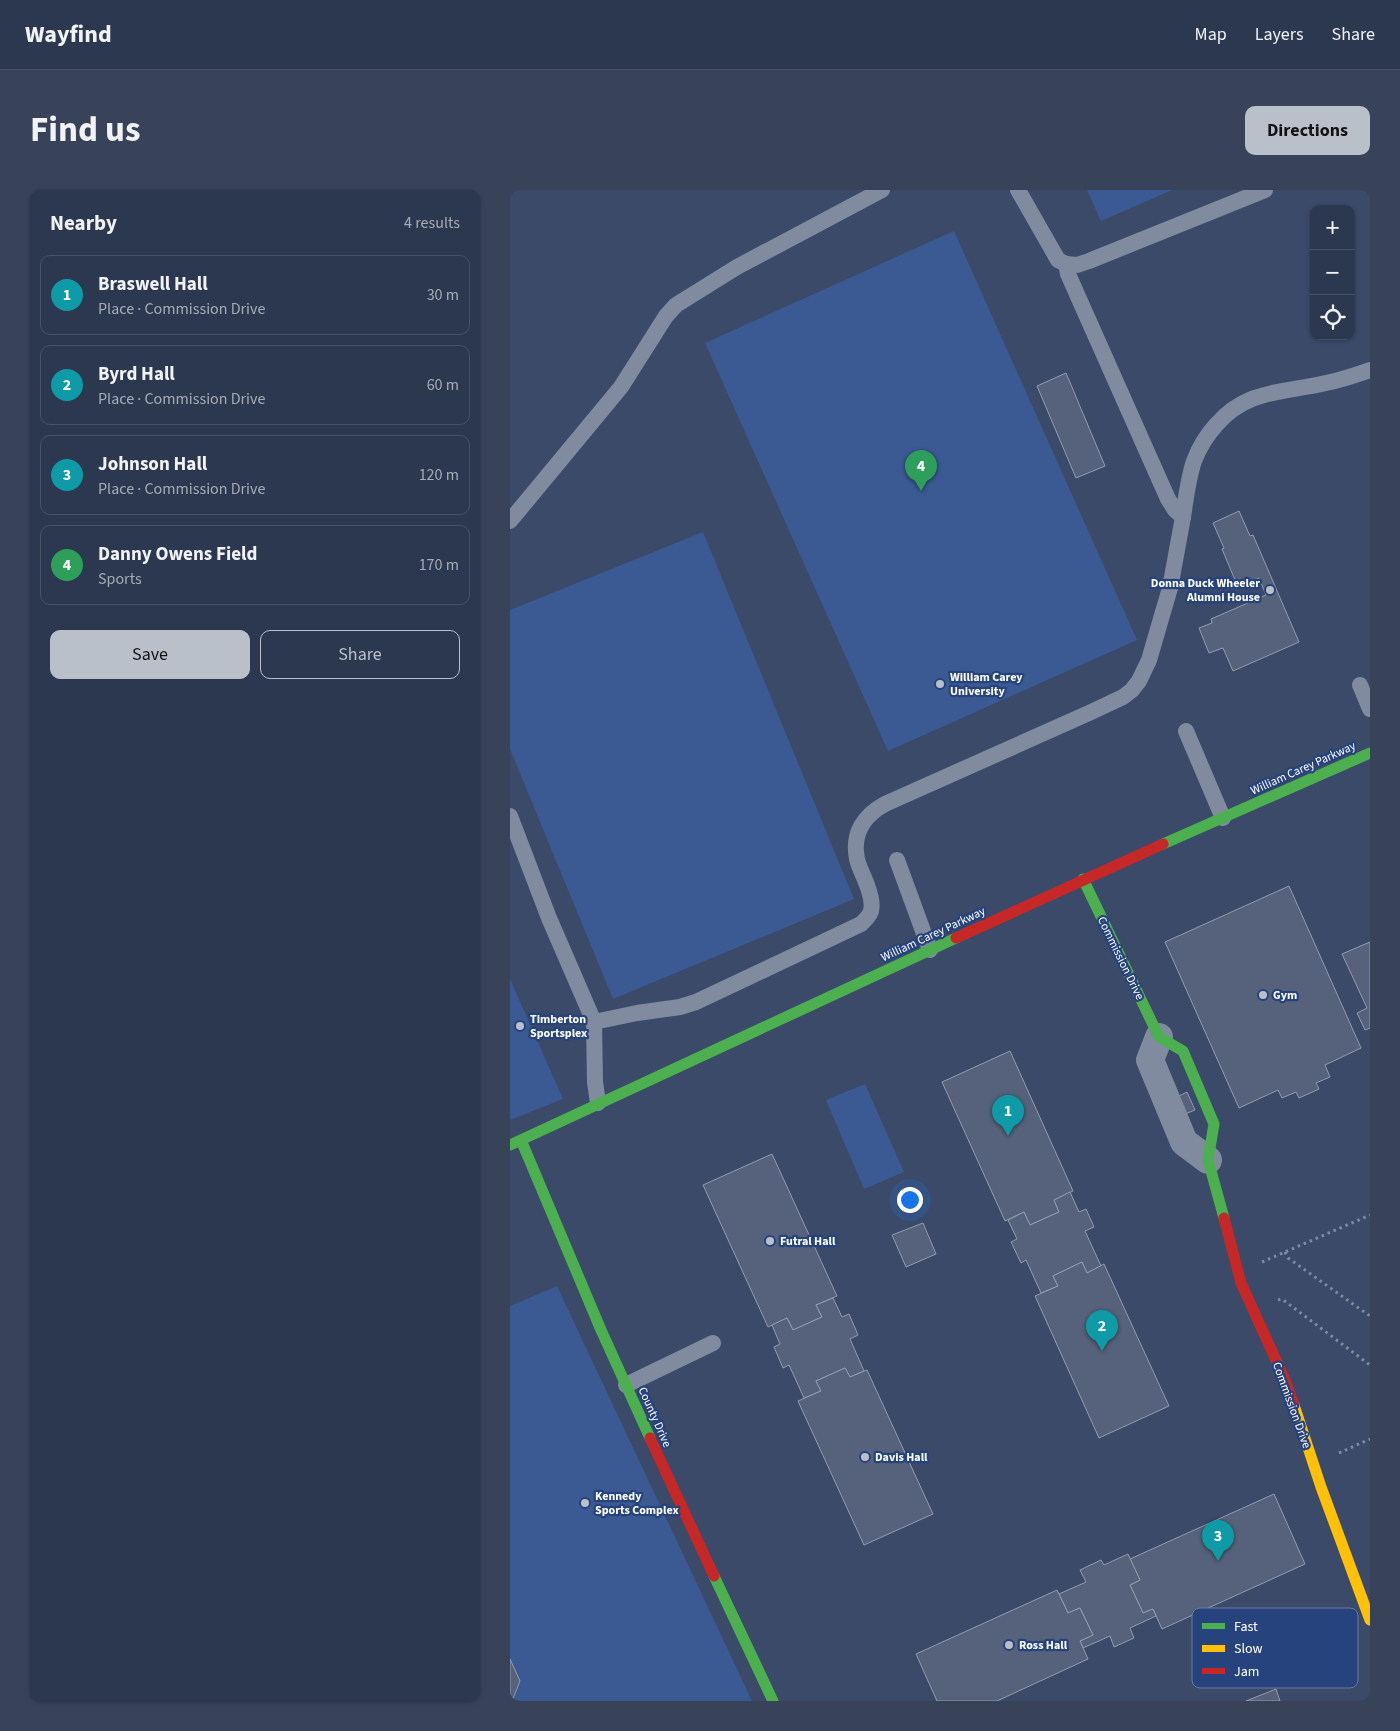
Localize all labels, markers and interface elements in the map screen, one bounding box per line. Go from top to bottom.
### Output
text: Wayfind [25,17,112,52]
text: Map [1195,22,1227,47]
text: Layers [1255,22,1304,47]
text: Share [1332,22,1375,47]
text: Find us [30,105,140,155]
button: Directions [1245,106,1370,155]
map controls [1310,205,1355,340]
button: + [1310,205,1355,250]
text: Nearby [50,208,117,238]
text: 4 results [404,212,460,234]
button: − [1310,250,1355,295]
text: Braswell Hall [98,271,208,298]
text: 1 [63,284,71,306]
text: 30 m [427,284,459,306]
button: locate [1310,295,1355,340]
text: Place · Commission Drive [98,298,265,320]
text: Byrd Hall [98,361,175,388]
text: 2 [63,374,71,396]
text: 60 m [427,374,459,396]
text: Place · Commission Drive [98,388,265,410]
pin: 4 [905,450,937,491]
text: Johnson Hall [98,451,207,478]
text: 3 [63,464,71,486]
text: 120 m [419,464,459,486]
text: Place · Commission Drive [98,478,265,500]
text: Danny Owens Field [98,541,257,568]
text: 4 [63,554,71,576]
text: 170 m [419,554,459,576]
text: Sports [98,568,142,590]
place label: Donna Duck Wheeler Alumni House [1151,575,1260,606]
marker: Donna Duck Wheeler Alumni House [1264,584,1276,596]
button: Save [50,630,250,679]
button: Share [260,630,460,679]
place label: William Carey University [950,669,1023,700]
marker: William Carey University [934,678,946,690]
street label: William Carey Parkway [1248,737,1359,799]
street label: William Carey Parkway [878,903,989,966]
street label: Commission Drive [1093,914,1148,1003]
place label: Gym [1273,987,1297,1004]
marker: Gym [1257,989,1269,1001]
place label: Timberton Sportsplex [530,1011,587,1042]
marker: Timberton Sportsplex [514,1020,526,1032]
pin: 1 [992,1095,1024,1136]
your location [897,1187,923,1213]
place label: Futral Hall [780,1233,836,1250]
marker: Futral Hall [764,1235,776,1247]
pin: 2 [1086,1310,1118,1351]
street label: Commission Drive [1268,1360,1315,1451]
street label: County Drive [634,1384,675,1450]
place label: Davis Hall [875,1449,928,1466]
marker: Davis Hall [859,1451,871,1463]
place label: Kennedy Sports Complex [595,1488,679,1519]
marker: Kennedy Sports Complex [579,1497,591,1509]
pin: 3 [1202,1520,1234,1561]
legend [1192,1608,1358,1688]
text: Fast [1234,1617,1258,1637]
place label: Ross Hall [1019,1637,1068,1654]
marker: Ross Hall [1003,1639,1015,1651]
text: Slow [1234,1639,1263,1659]
text: Jam [1234,1662,1259,1682]

